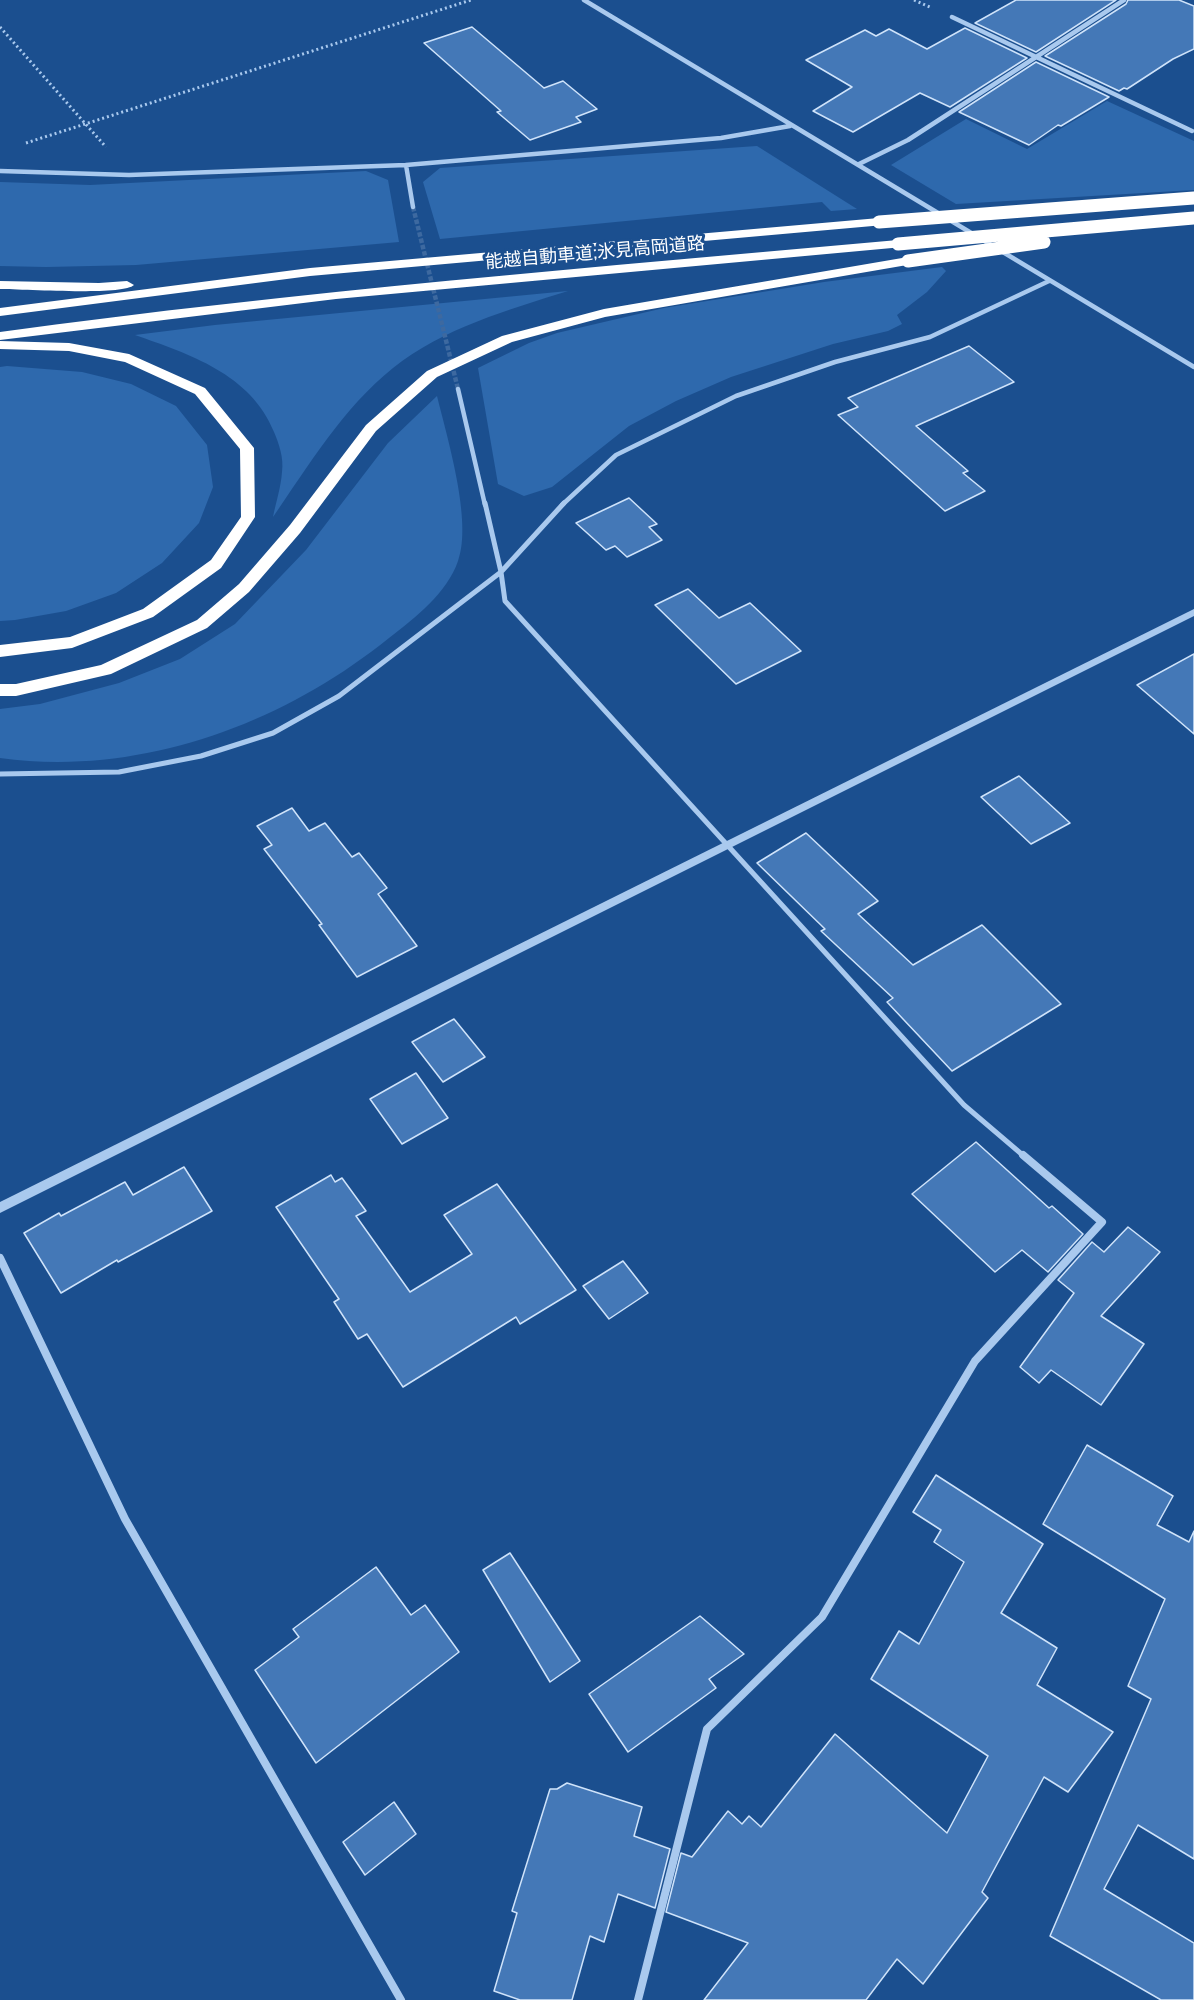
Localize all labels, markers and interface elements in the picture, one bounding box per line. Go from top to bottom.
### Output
street label: 能越自動車道;氷見高岡道路 [484,233,706,273]

